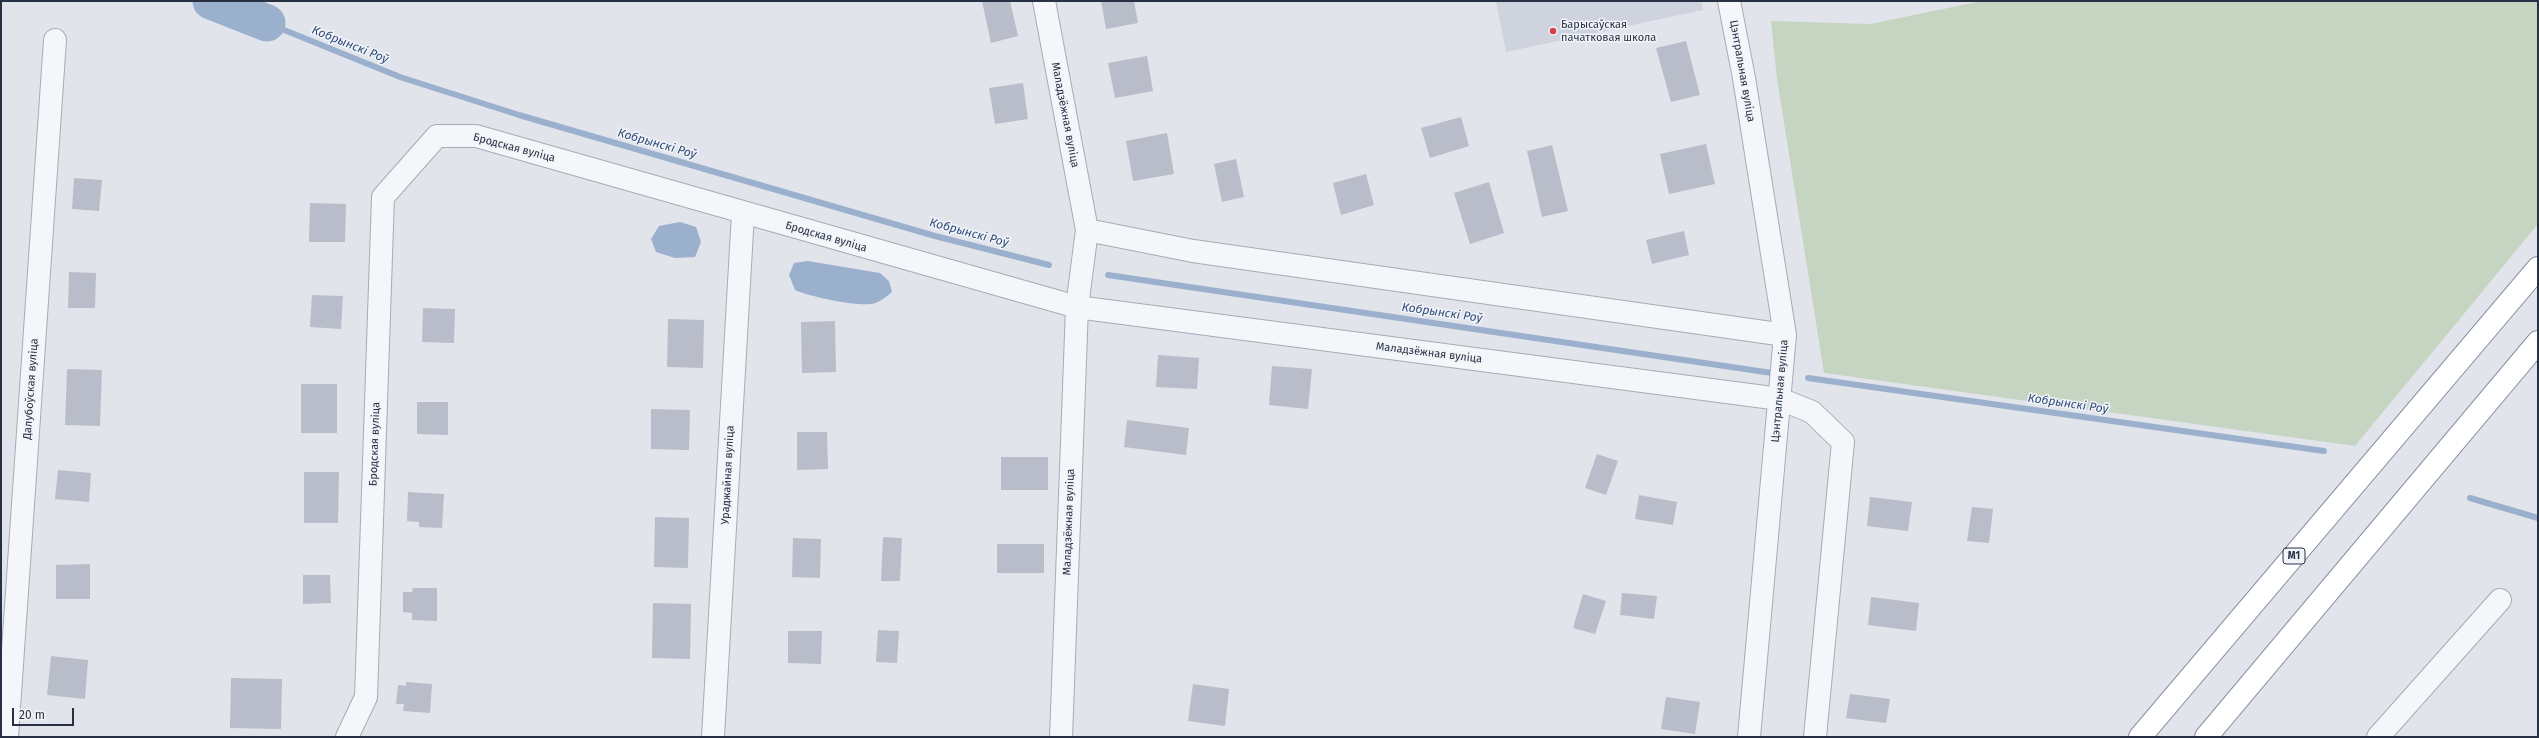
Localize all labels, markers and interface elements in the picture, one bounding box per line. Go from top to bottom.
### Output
place label: Барысаўская пачатковая школа [1561,18,1656,44]
street label: Цэнтральная вуліца [1727,19,1757,123]
water label: Кобрынскі Роў [310,23,390,67]
marker: Барысаўская пачатковая школа [1548,26,1558,36]
street label: Маладзёжная вуліца [1048,61,1082,169]
water label: Кобрынскі Роў [616,126,698,162]
street label: Бродская вуліца [472,131,556,165]
water label: Кобрынскі Роў [928,216,1010,250]
street label: Бродская вуліца [784,219,868,255]
water label: Кобрынскі Роў [1401,300,1483,326]
street label: Далубоўская вуліца [21,338,41,440]
street label: Цэнтральная вуліца [1769,339,1791,443]
street label: Маладзёжная вуліца [1375,340,1483,366]
water label: Кобрынскі Роў [2027,391,2109,417]
street label: Бродская вуліца [367,402,383,486]
street label: Ураджайная вуліца [719,425,737,525]
street label: Маладзёжная вуліца [1061,468,1077,576]
road number: М1 [2283,548,2305,564]
scale bar [14,700,76,726]
text: 20 m [19,708,45,722]

